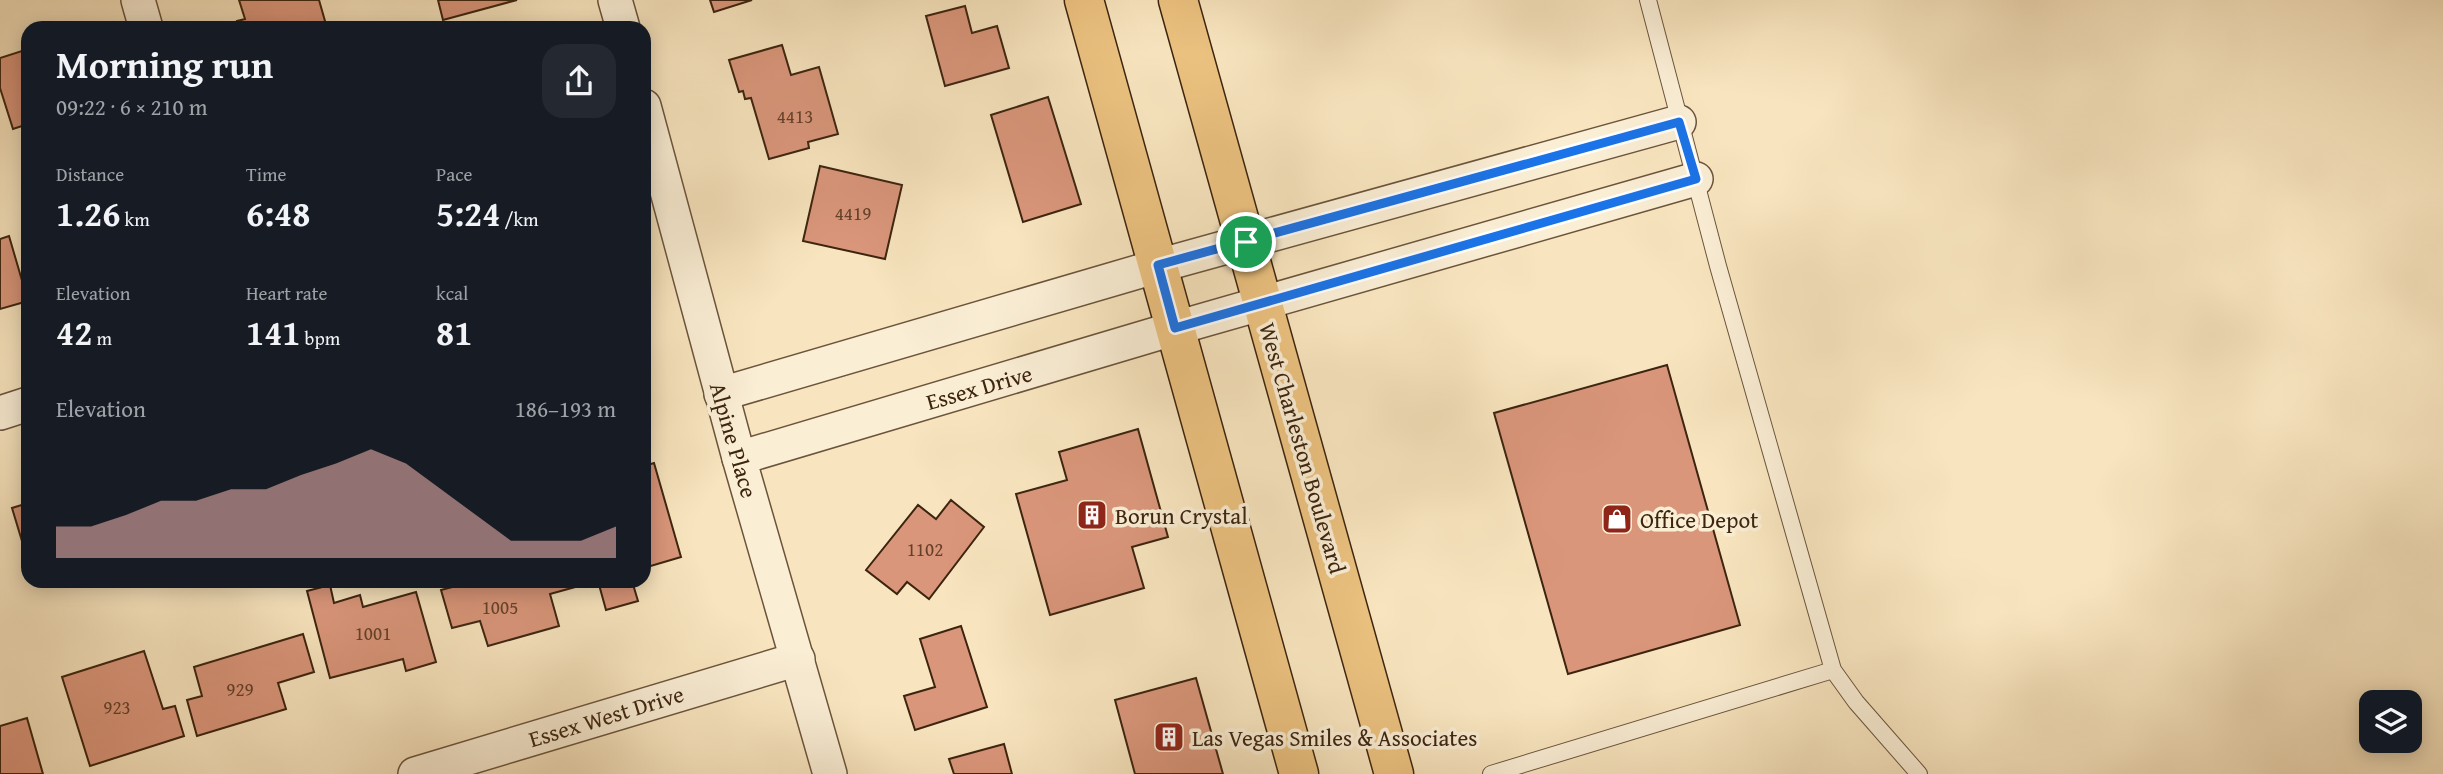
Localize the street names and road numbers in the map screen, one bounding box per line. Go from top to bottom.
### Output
street label: West Charleston Boulevard [1251,319,1355,578]
street label: Essex Drive [922,356,1036,418]
street label: Alpine Place [702,378,766,502]
street label: Essex West Drive [524,677,688,755]

